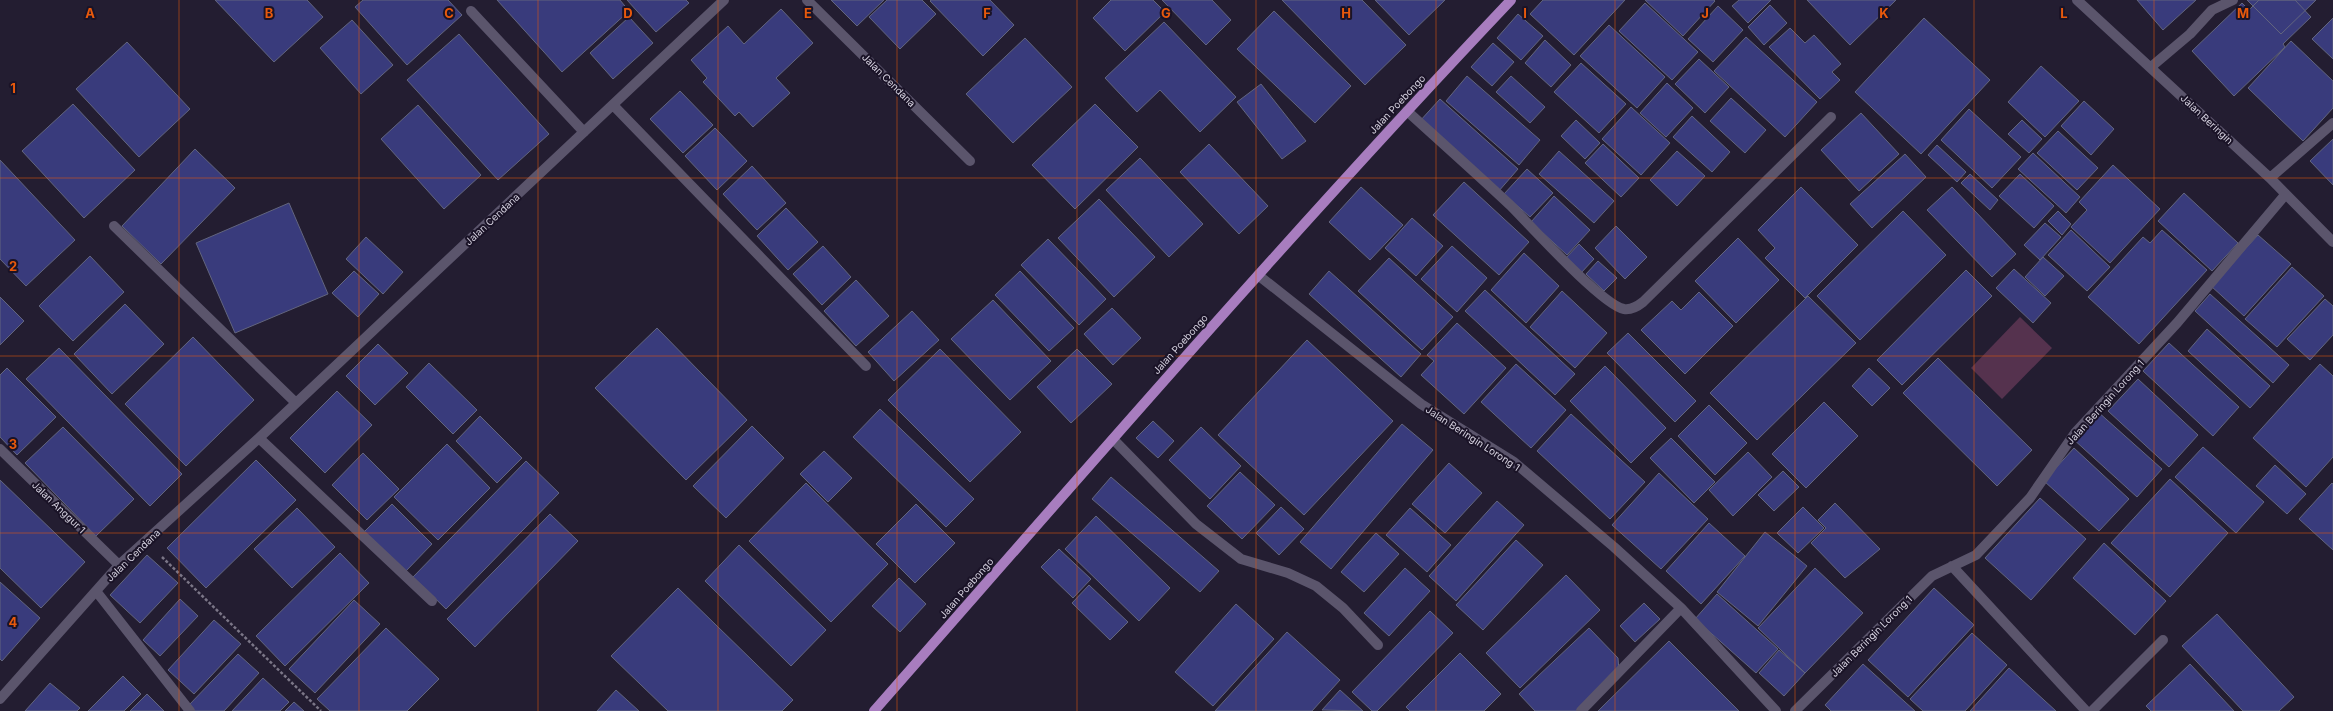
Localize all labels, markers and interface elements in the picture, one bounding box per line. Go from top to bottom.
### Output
text: A [85,5,95,21]
text: B [265,5,274,21]
text: C [444,5,454,21]
text: D [623,5,633,21]
text: E [804,5,812,21]
text: F [983,5,991,21]
text: G [1161,5,1171,21]
text: H [1341,5,1351,21]
text: I [1523,5,1527,21]
text: J [1701,5,1709,21]
text: K [1879,5,1889,21]
text: L [2060,5,2068,21]
text: M [2237,5,2249,21]
street label: Jalan Cendana [860,51,918,109]
street label: Jalan Poebongo [1367,72,1427,136]
text: 1 [10,80,16,96]
street label: Jalan Beringin [2178,92,2236,146]
street label: Jalan Cendana [462,191,522,247]
text: 2 [9,258,17,274]
street label: Jalan Poebongo [1150,312,1210,376]
street label: Jalan Beringin Lorong 1 [2064,357,2146,447]
street label: Jalan Beringin Lorong 1 [1424,403,1522,473]
text: 3 [9,436,17,452]
street label: Jalan Anggur 1 [30,478,88,536]
street label: Jalan Cendana [104,526,162,584]
street label: Jalan Poebongo [936,555,996,621]
street label: Jalan Beringin Lorong 1 [1828,593,1914,679]
text: 4 [9,614,18,630]

